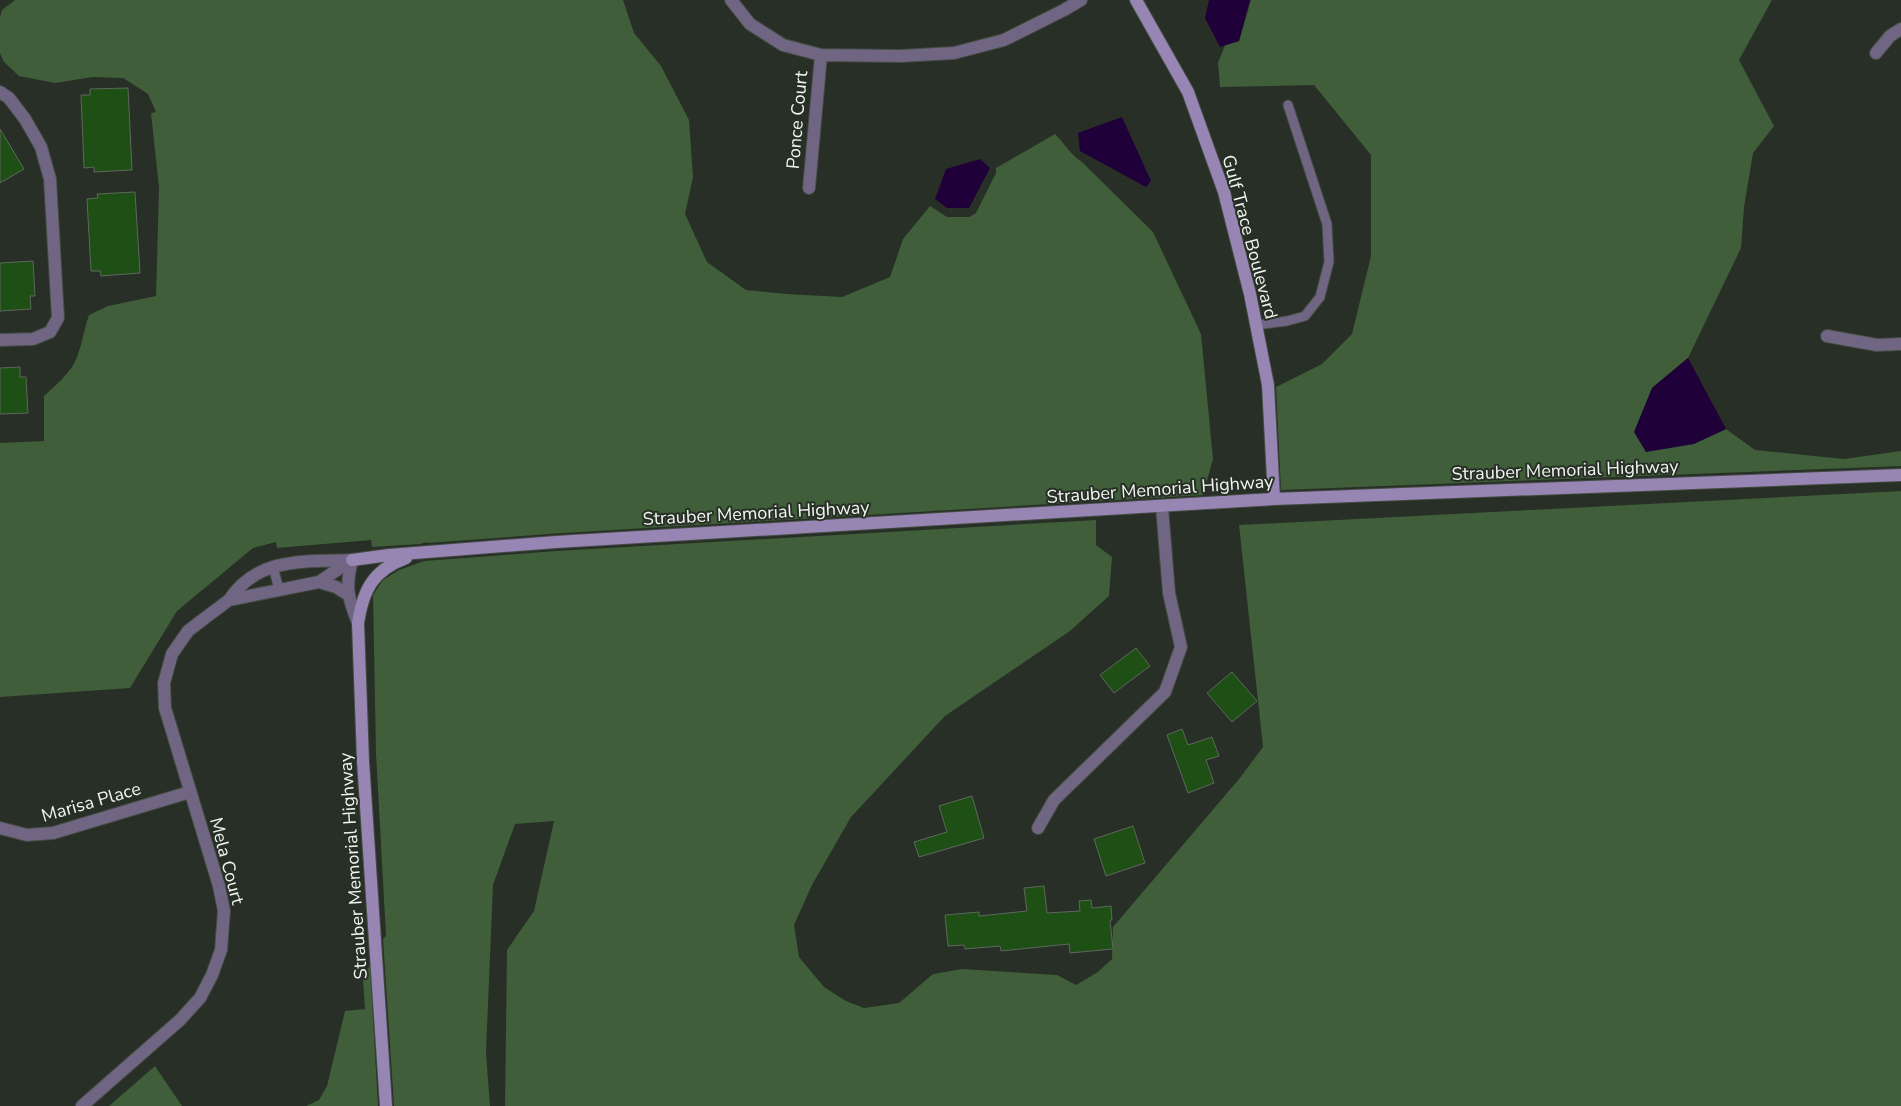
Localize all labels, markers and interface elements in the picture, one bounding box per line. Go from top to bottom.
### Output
street label: Ponce Court [781,69,813,170]
street label: Gulf Trace Boulevard [1217,152,1283,322]
street label: Strauber Memorial Highway [1451,454,1680,486]
street label: Strauber Memorial Highway [1046,469,1275,509]
street label: Strauber Memorial Highway [642,495,871,531]
street label: Strauber Memorial Highway [333,751,373,980]
street label: Marisa Place [38,776,144,828]
street label: Mela Court [204,815,250,908]

